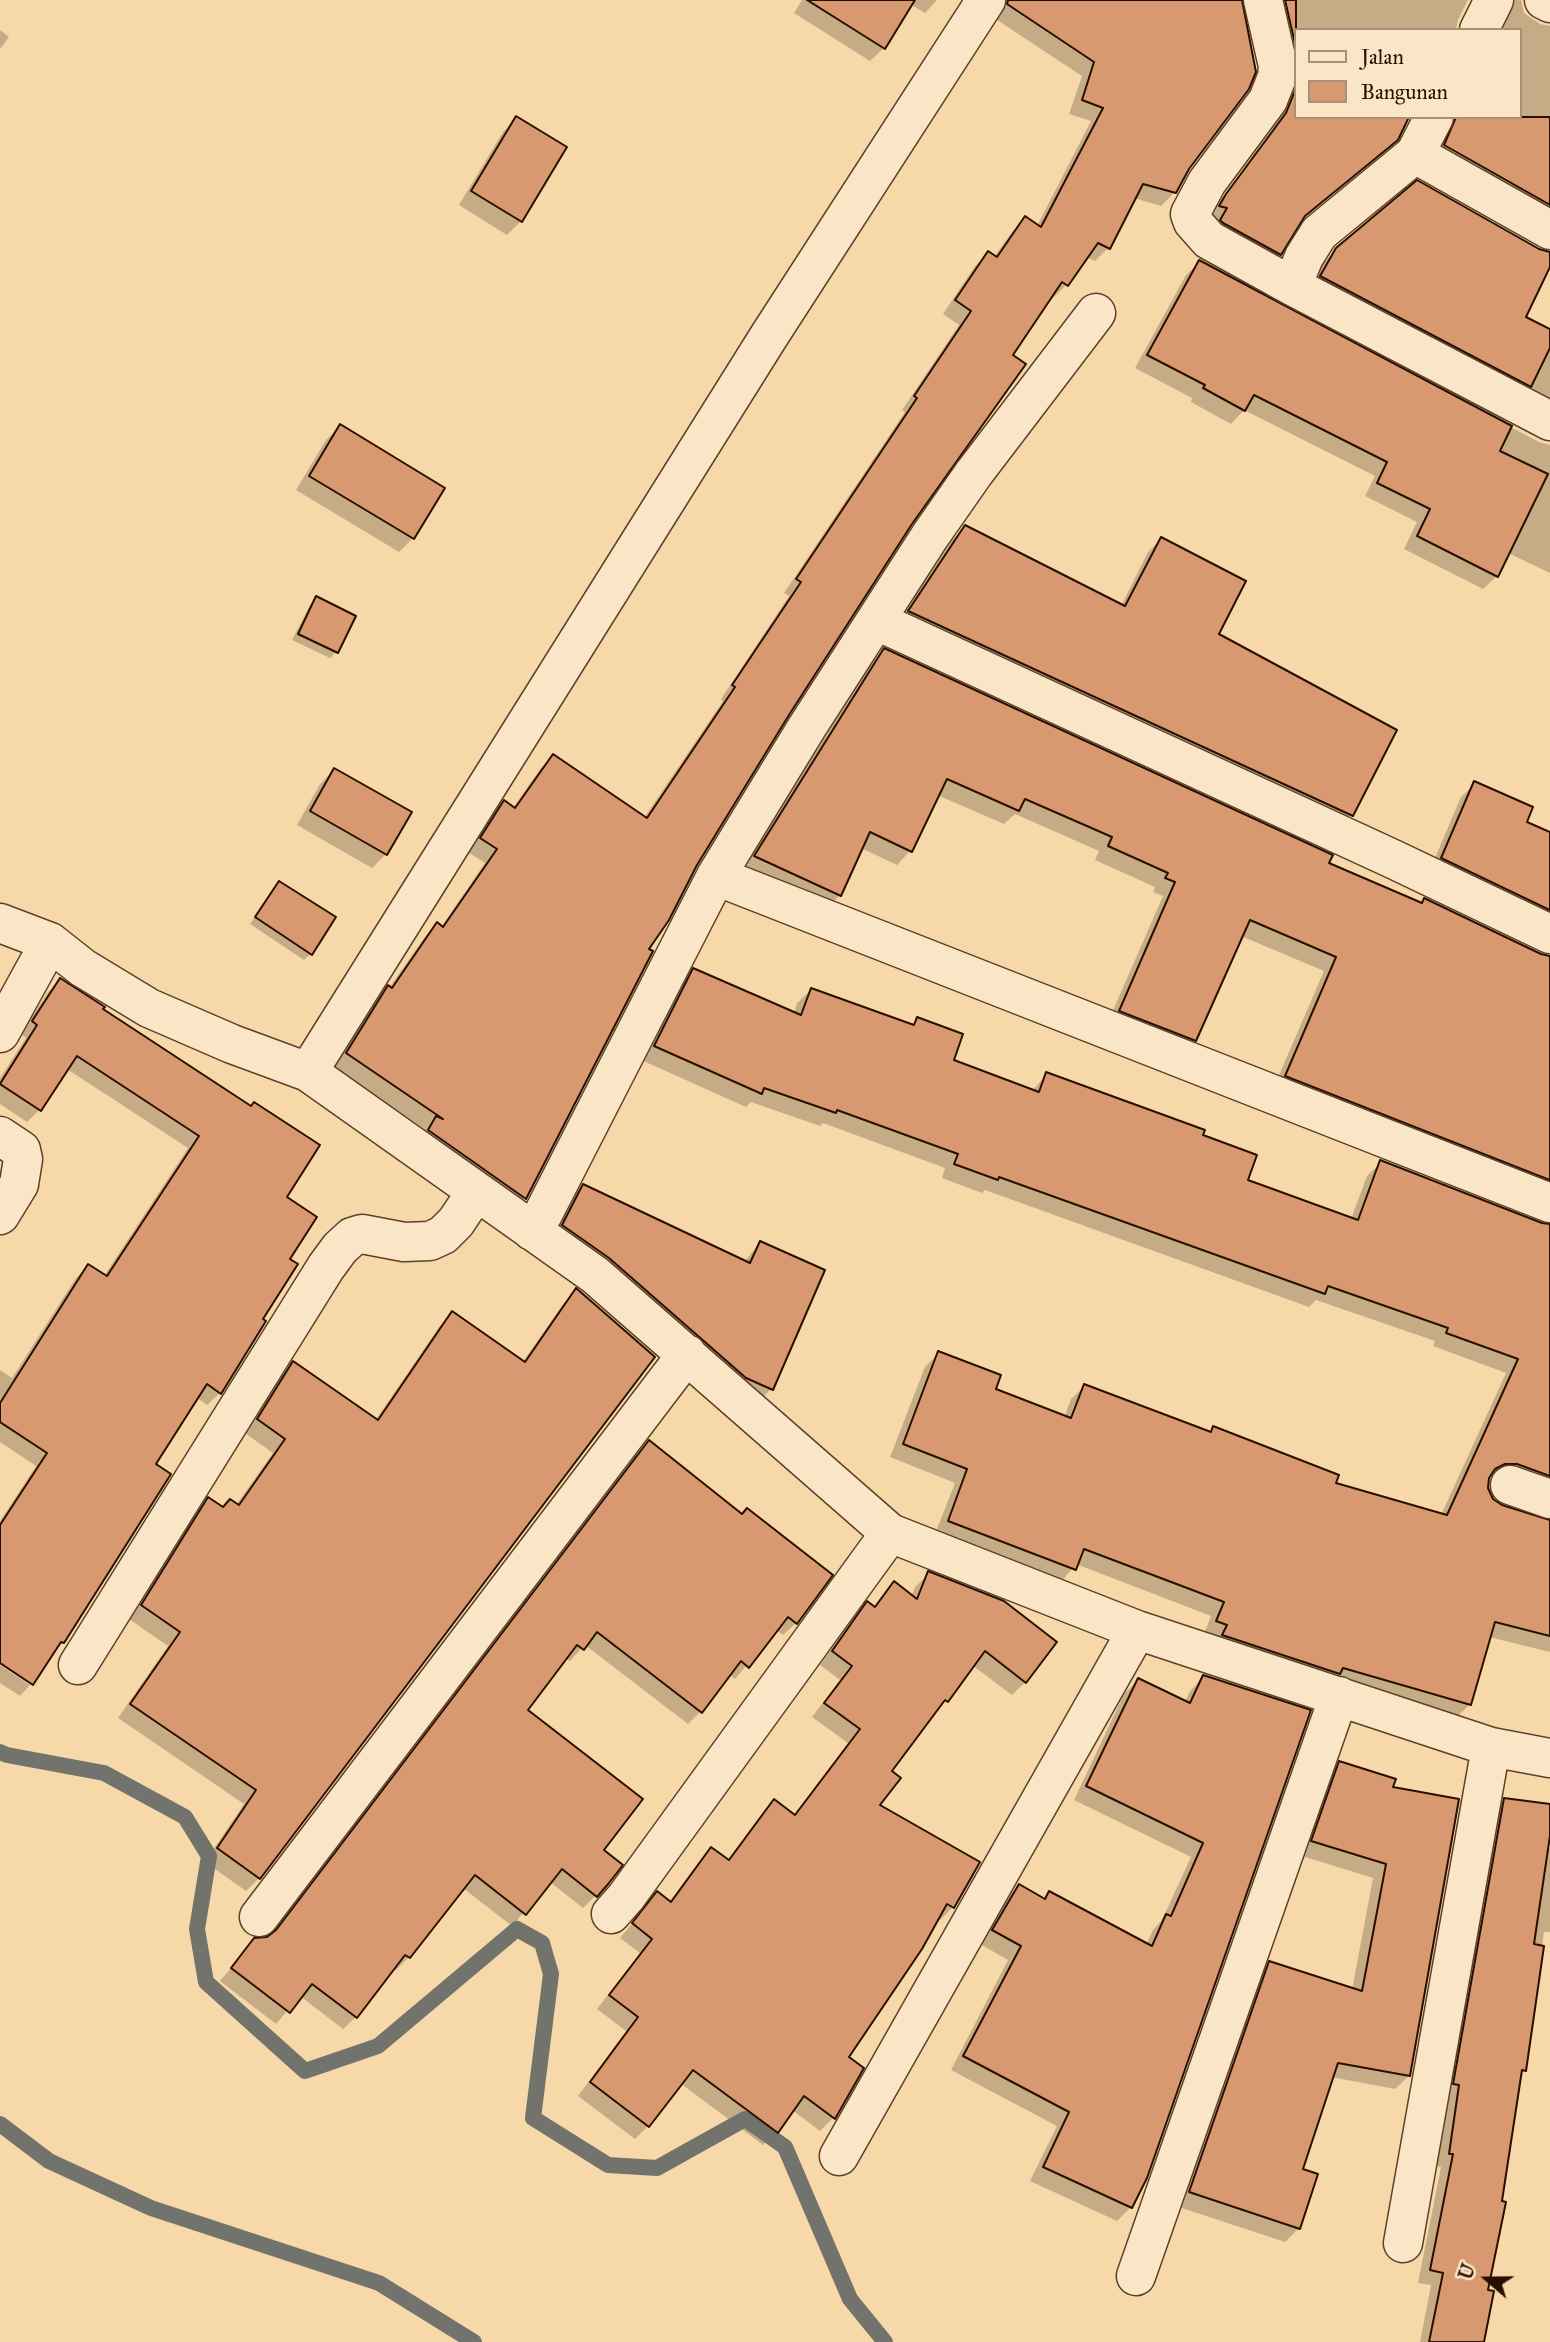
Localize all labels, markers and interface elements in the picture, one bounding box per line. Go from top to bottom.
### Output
legend [1294,28,1522,119]
text: Jalan [1361,44,1404,70]
text: Bangunan [1361,79,1448,105]
north arrow [1452,2244,1522,2314]
text: U [1453,2261,1480,2283]

